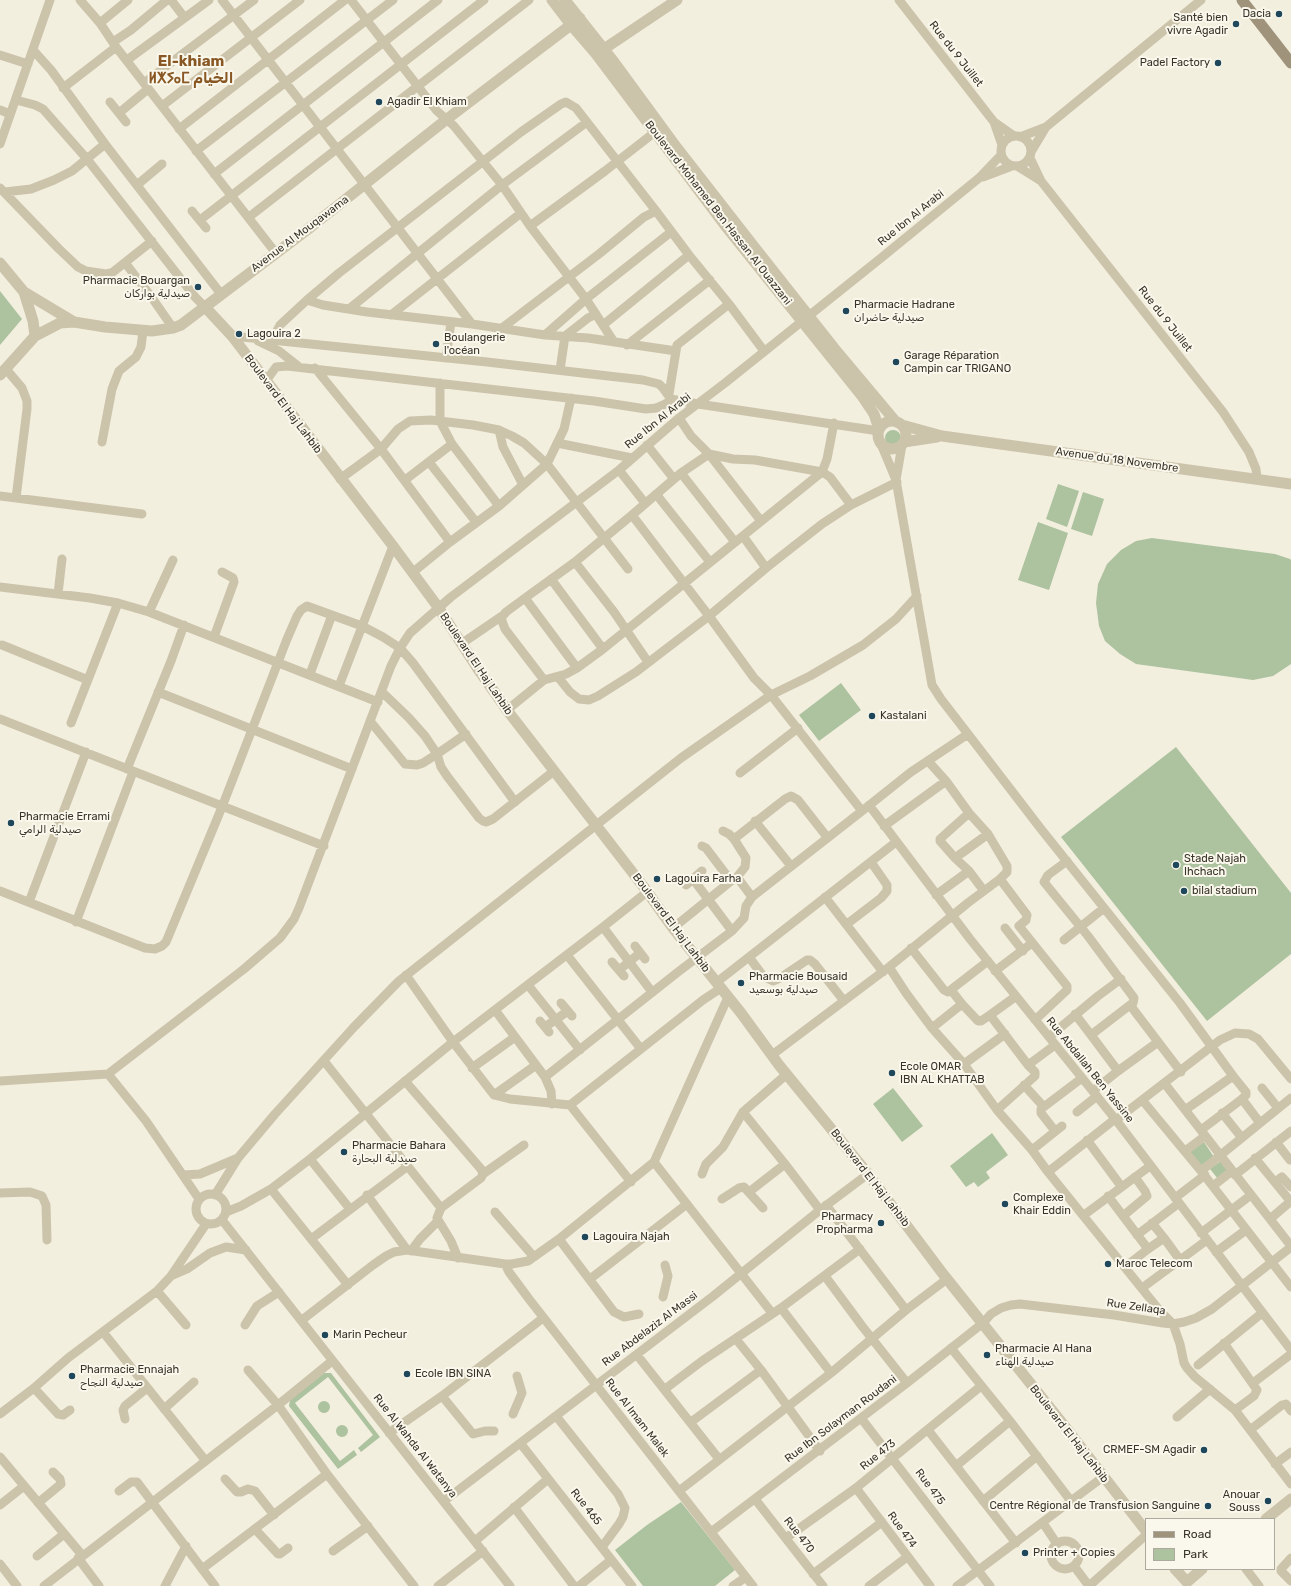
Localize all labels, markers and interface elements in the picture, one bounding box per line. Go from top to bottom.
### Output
place label: Dacia [1243,7,1271,21]
marker: Dacia [1274,9,1284,19]
place label: Santé bien vivre Agadir [1167,11,1228,37]
street label: Rue du 9 Juillet [926,19,986,89]
marker: Santé bien vivre Agadir [1231,19,1241,29]
district label: El-khiam ⵍⵅⵢⴰⵎ الخيام [149,53,233,88]
place label: Padel Factory [1140,56,1210,70]
marker: Padel Factory [1213,58,1223,68]
place label: Agadir El Khiam [387,95,467,109]
marker: Agadir El Khiam [374,97,384,107]
street label: Boulevard Mohamed Ben Hassan Al Ouazzani [642,118,794,308]
street label: Rue Ibn Al Arabi [875,187,947,249]
street label: Avenue Al Mouqawama [249,193,351,275]
place label: Pharmacie Bouargan صيدلية بواركان [83,274,190,300]
marker: Pharmacie Bouargan صيدلية بواركان [193,282,203,292]
street label: Rue du 9 Juillet [1135,284,1195,354]
place label: Pharmacie Hadrane صيدلية حاضران [854,298,955,324]
marker: Pharmacie Hadrane صيدلية حاضران [841,306,851,316]
place label: Lagouira 2 [247,327,301,341]
marker: Lagouira 2 [234,329,244,339]
place label: Boulangerie l'océan [444,331,505,357]
marker: Boulangerie l'océan [431,339,441,349]
place label: Garage Réparation Campin car TRIGANO [904,349,1011,375]
street label: Boulevard El Haj Lahbib [241,352,325,456]
marker: Garage Réparation Campin car TRIGANO [891,357,901,367]
street label: Rue Ibn Al Arabi [622,390,694,452]
street label: Avenue du 18 Novembre [1055,445,1179,475]
street label: Boulevard El Haj Lahbib [437,610,515,718]
place label: Kastalani [880,709,927,723]
marker: Kastalani [867,711,877,721]
place label: Pharmacie Errami صيدلية الرامي [19,810,110,836]
marker: Pharmacie Errami صيدلية الرامي [6,818,16,828]
place label: Stade Najah Ihchach [1184,852,1246,878]
marker: Stade Najah Ihchach [1171,860,1181,870]
street label: Boulevard El Haj Lahbib [629,871,713,975]
place label: Lagouira Farha [665,872,741,886]
marker: Lagouira Farha [652,874,662,884]
place label: bilal stadium [1192,884,1257,898]
marker: bilal stadium [1179,886,1189,896]
place label: Pharmacie Bousaid صيدلية بوسعيد [749,970,848,996]
marker: Pharmacie Bousaid صيدلية بوسعيد [736,978,746,988]
street label: Rue Abdallah Ben Yassine [1043,1015,1137,1125]
place label: Ecole OMAR IBN AL KHATTAB [900,1060,985,1086]
marker: Ecole OMAR IBN AL KHATTAB [887,1068,897,1078]
street label: Boulevard El Haj Lahbib [828,1126,912,1230]
place label: Pharmacie Bahara صيدلية البحارة [352,1139,446,1165]
marker: Pharmacie Bahara صيدلية البحارة [339,1147,349,1157]
place label: Complexe Khair Eddin [1013,1191,1071,1217]
marker: Complexe Khair Eddin [1000,1199,1010,1209]
place label: Pharmacy Propharma [816,1210,873,1236]
marker: Pharmacy Propharma [876,1218,886,1228]
place label: Lagouira Najah [593,1230,670,1244]
marker: Lagouira Najah [580,1232,590,1242]
place label: Maroc Telecom [1116,1257,1192,1271]
marker: Maroc Telecom [1103,1259,1113,1269]
street label: Rue Abdelaziz Al Massi [600,1289,700,1369]
street label: Rue Zellaqa [1106,1296,1166,1318]
place label: Marin Pecheur [333,1328,407,1342]
marker: Marin Pecheur [320,1330,330,1340]
place label: Pharmacie Al Hana صيدلية الهناء [995,1342,1092,1368]
marker: Pharmacie Al Hana صيدلية الهناء [982,1350,992,1360]
place label: Pharmacie Ennajah صيدلية النجاح [80,1363,179,1389]
place label: Ecole IBN SINA [415,1367,491,1381]
marker: Ecole IBN SINA [402,1369,412,1379]
marker: Pharmacie Ennajah صيدلية النجاح [67,1371,77,1381]
street label: Rue Ibn Solayman Roudani [782,1373,900,1465]
street label: Rue Al Imam Malek [602,1376,672,1460]
street label: Boulevard El Haj Lahbib [1027,1382,1111,1486]
street label: Rue Al Wahda Al Watanya [370,1391,460,1501]
street label: Rue 473 [858,1437,898,1473]
place label: CRMEF-SM Agadir [1103,1443,1196,1457]
marker: CRMEF-SM Agadir [1199,1445,1209,1455]
street label: Rue 475 [912,1466,948,1508]
street label: Rue 465 [568,1486,604,1528]
place label: Anouar Souss [1223,1488,1260,1514]
marker: Anouar Souss [1263,1496,1273,1506]
place label: Centre Régional de Transfusion Sanguine [989,1499,1200,1513]
marker: Centre Régional de Transfusion Sanguine [1203,1501,1213,1511]
street label: Rue 474 [884,1509,920,1551]
street label: Rue 470 [781,1514,817,1556]
legend [1145,1518,1275,1570]
text: Road [1183,1527,1211,1541]
place label: Printer + Copies [1033,1546,1115,1560]
text: Park [1183,1547,1208,1561]
marker: Printer + Copies [1020,1548,1030,1558]

